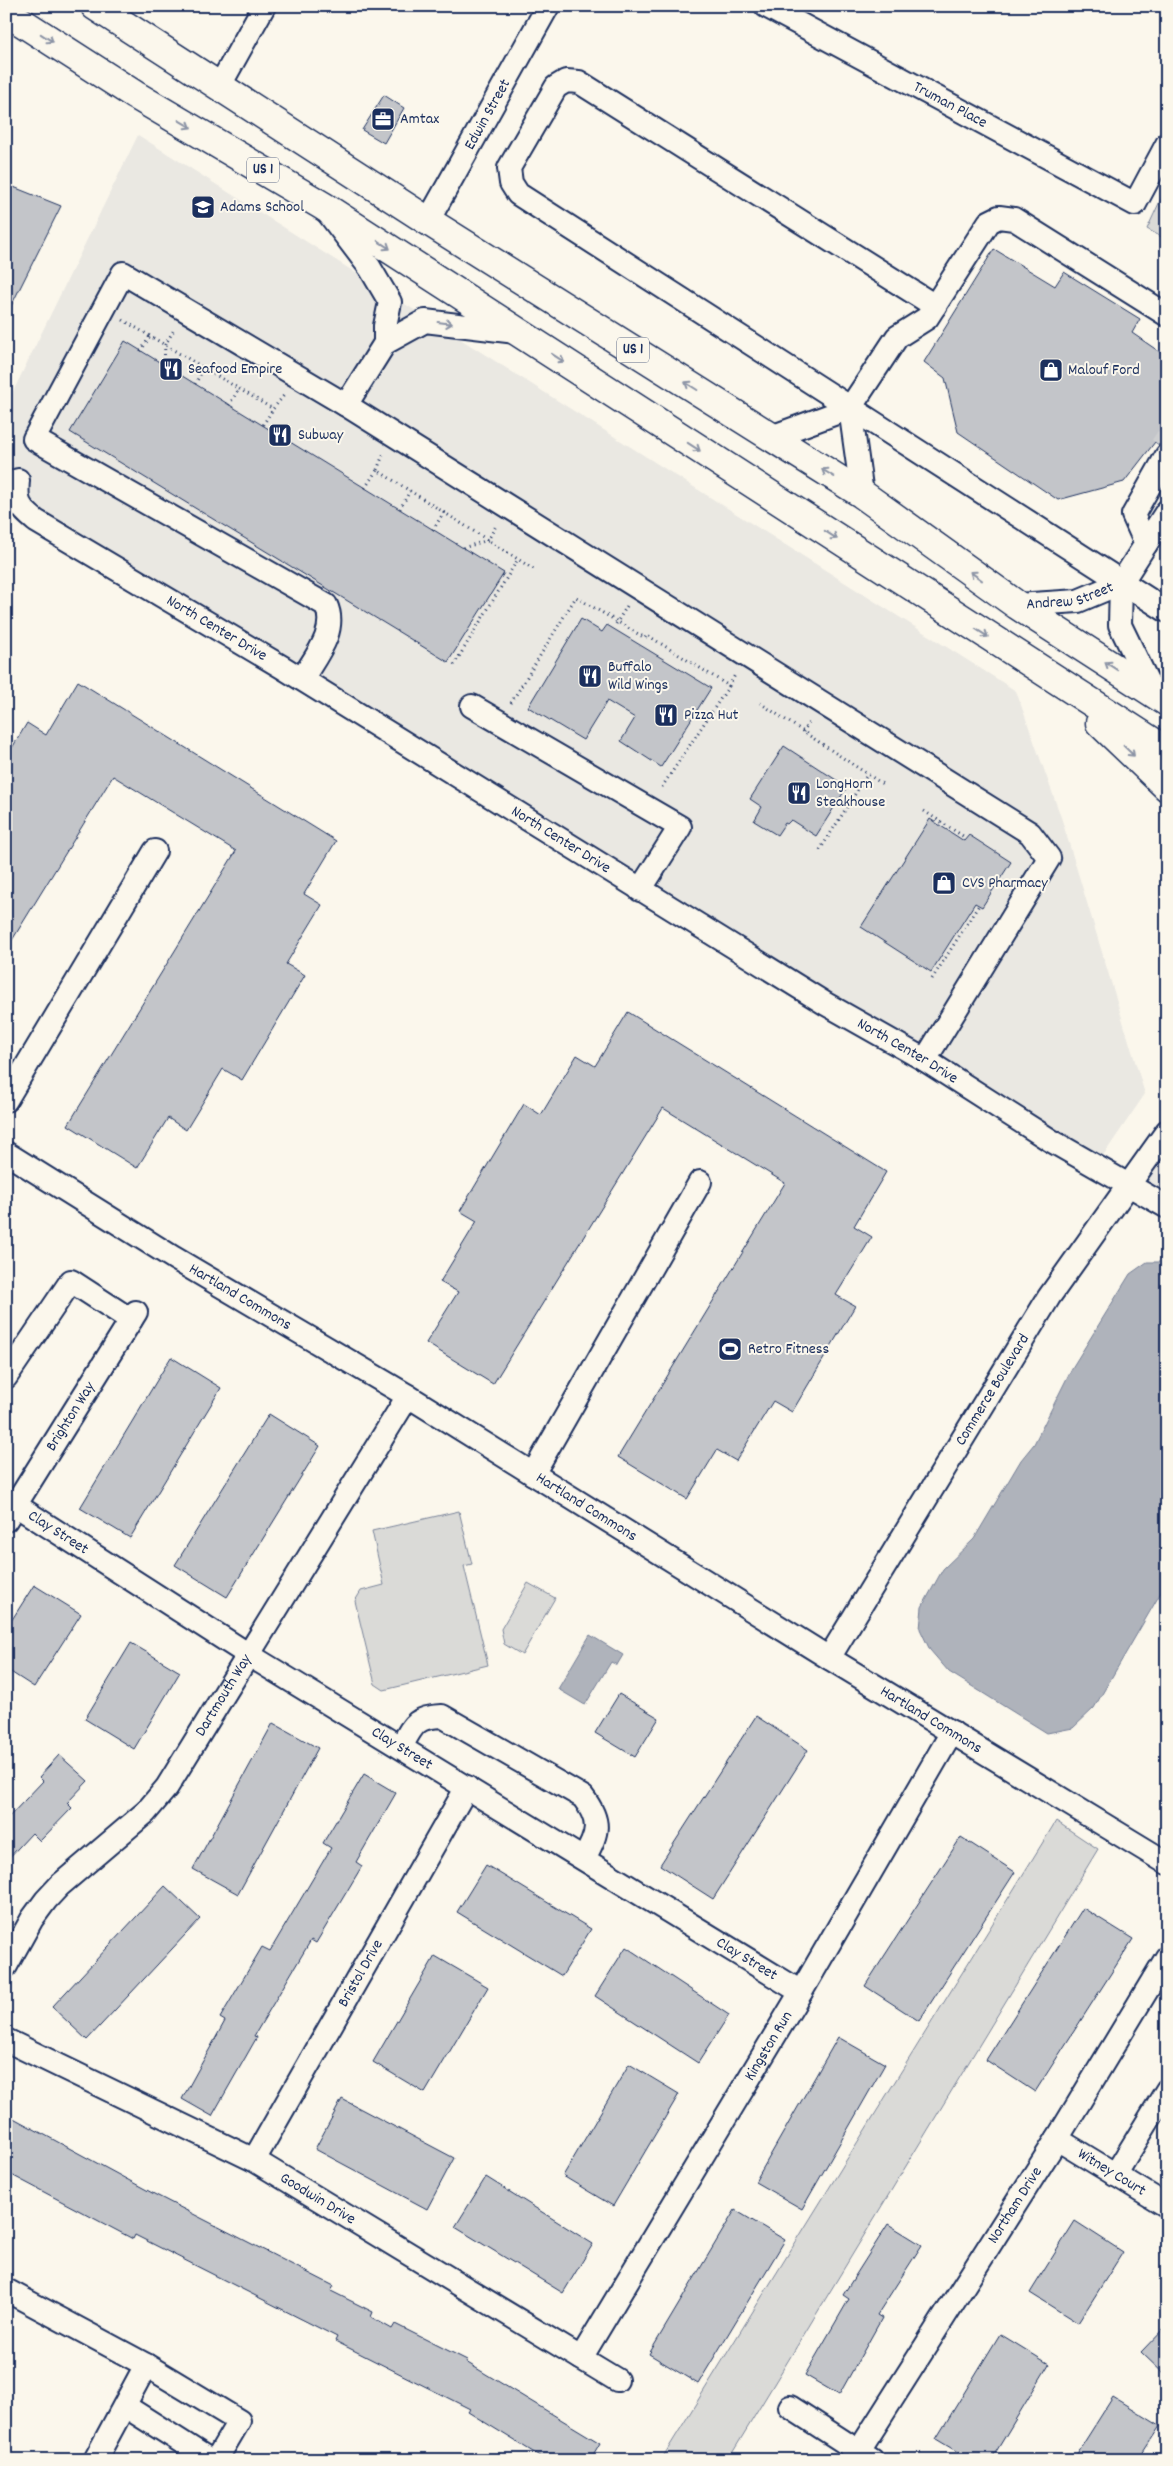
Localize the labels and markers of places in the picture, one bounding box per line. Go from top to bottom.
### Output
office icon: Amtax [370,106,396,132]
place label: Amtax [400,108,439,131]
school or university icon: Adams School [190,194,216,220]
place label: Adams School [220,196,304,219]
restaurant icon: Seafood Empire [158,356,184,382]
shop icon: Malouf Ford [1038,357,1064,383]
place label: Seafood Empire [188,358,282,381]
place label: Malouf Ford [1068,359,1140,382]
restaurant icon: Subway [267,422,293,448]
place label: Subway [298,424,344,447]
place label: Buffalo Wild Wings [608,656,669,697]
restaurant icon: Buffalo Wild Wings [577,663,603,689]
restaurant icon: Pizza Hut [653,702,679,728]
place label: Pizza Hut [684,704,739,727]
place label: LongHorn Steakhouse [816,773,885,814]
restaurant icon: LongHorn Steakhouse [786,780,812,806]
shop icon: CVS Pharmacy [931,870,957,896]
place label: CVS Pharmacy [962,872,1048,895]
sports icon: Retro Fitness [717,1336,743,1362]
place label: Retro Fitness [748,1338,830,1361]

